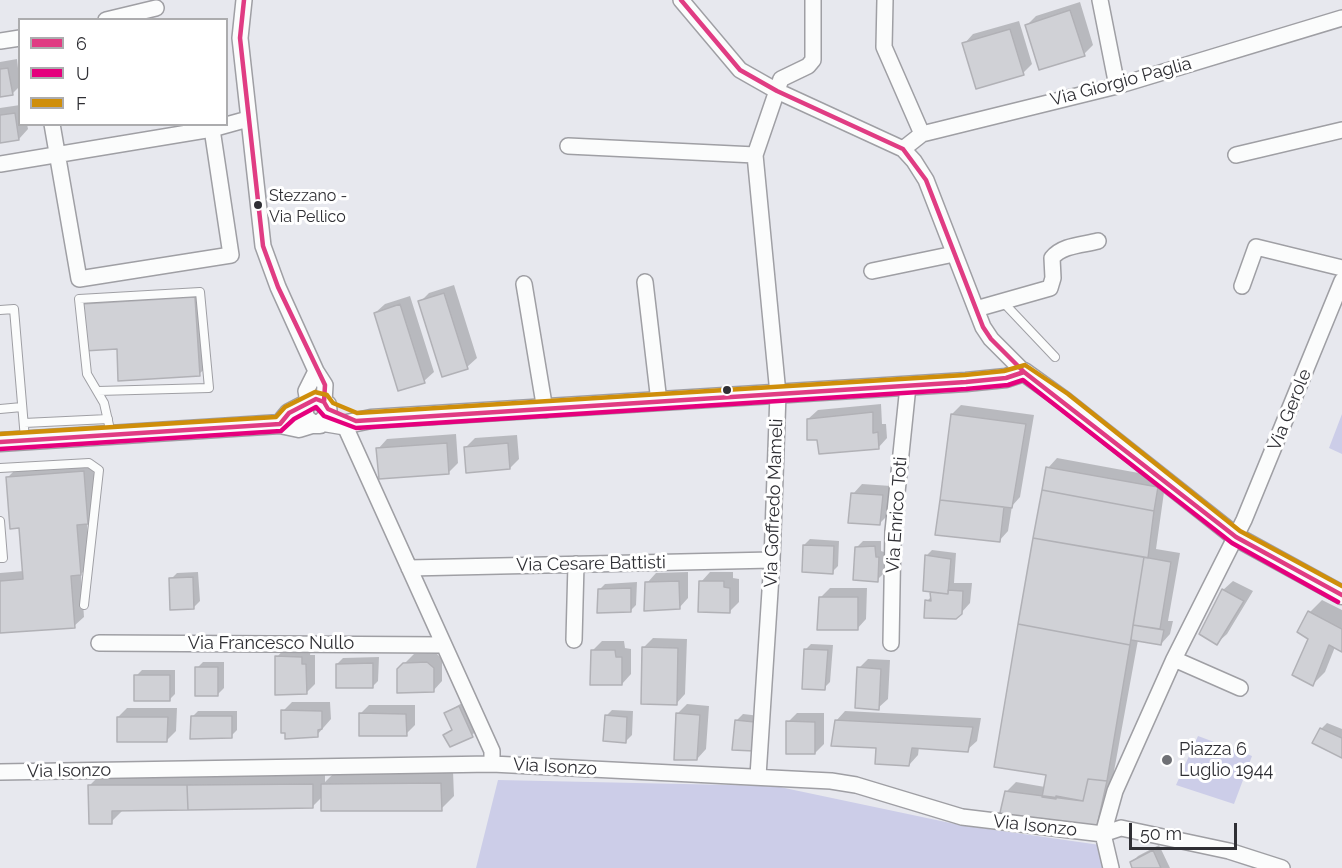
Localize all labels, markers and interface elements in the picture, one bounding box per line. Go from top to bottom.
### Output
legend [18,18,228,126]
text: 6 [76,33,87,54]
street label: Via Giorgio Paglia [1048,53,1194,111]
text: U [76,63,90,84]
text: F [76,93,87,114]
place label: Stezzano - Via Pellico [269,186,347,224]
marker: Stezzano - Via Pellico [252,199,264,211]
street label: Via Gerole [1264,366,1316,454]
unlabelled marker [721,384,733,396]
street label: Via Goffredo Mameli [760,418,788,588]
street label: Via Enrico Toti [882,456,912,574]
street label: Via Cesare Battisti [516,552,666,576]
street label: Via Francesco Nullo [188,633,354,655]
place label: Piazza 6 Luglio 1944 [1179,739,1273,782]
marker: Piazza 6 Luglio 1944 [1160,753,1174,767]
street label: Via Isonzo [512,754,598,780]
street label: Via Isonzo [27,759,111,783]
street label: Via Isonzo [992,811,1078,841]
scale bar [1132,811,1240,849]
text: 50 m [1140,823,1182,844]

